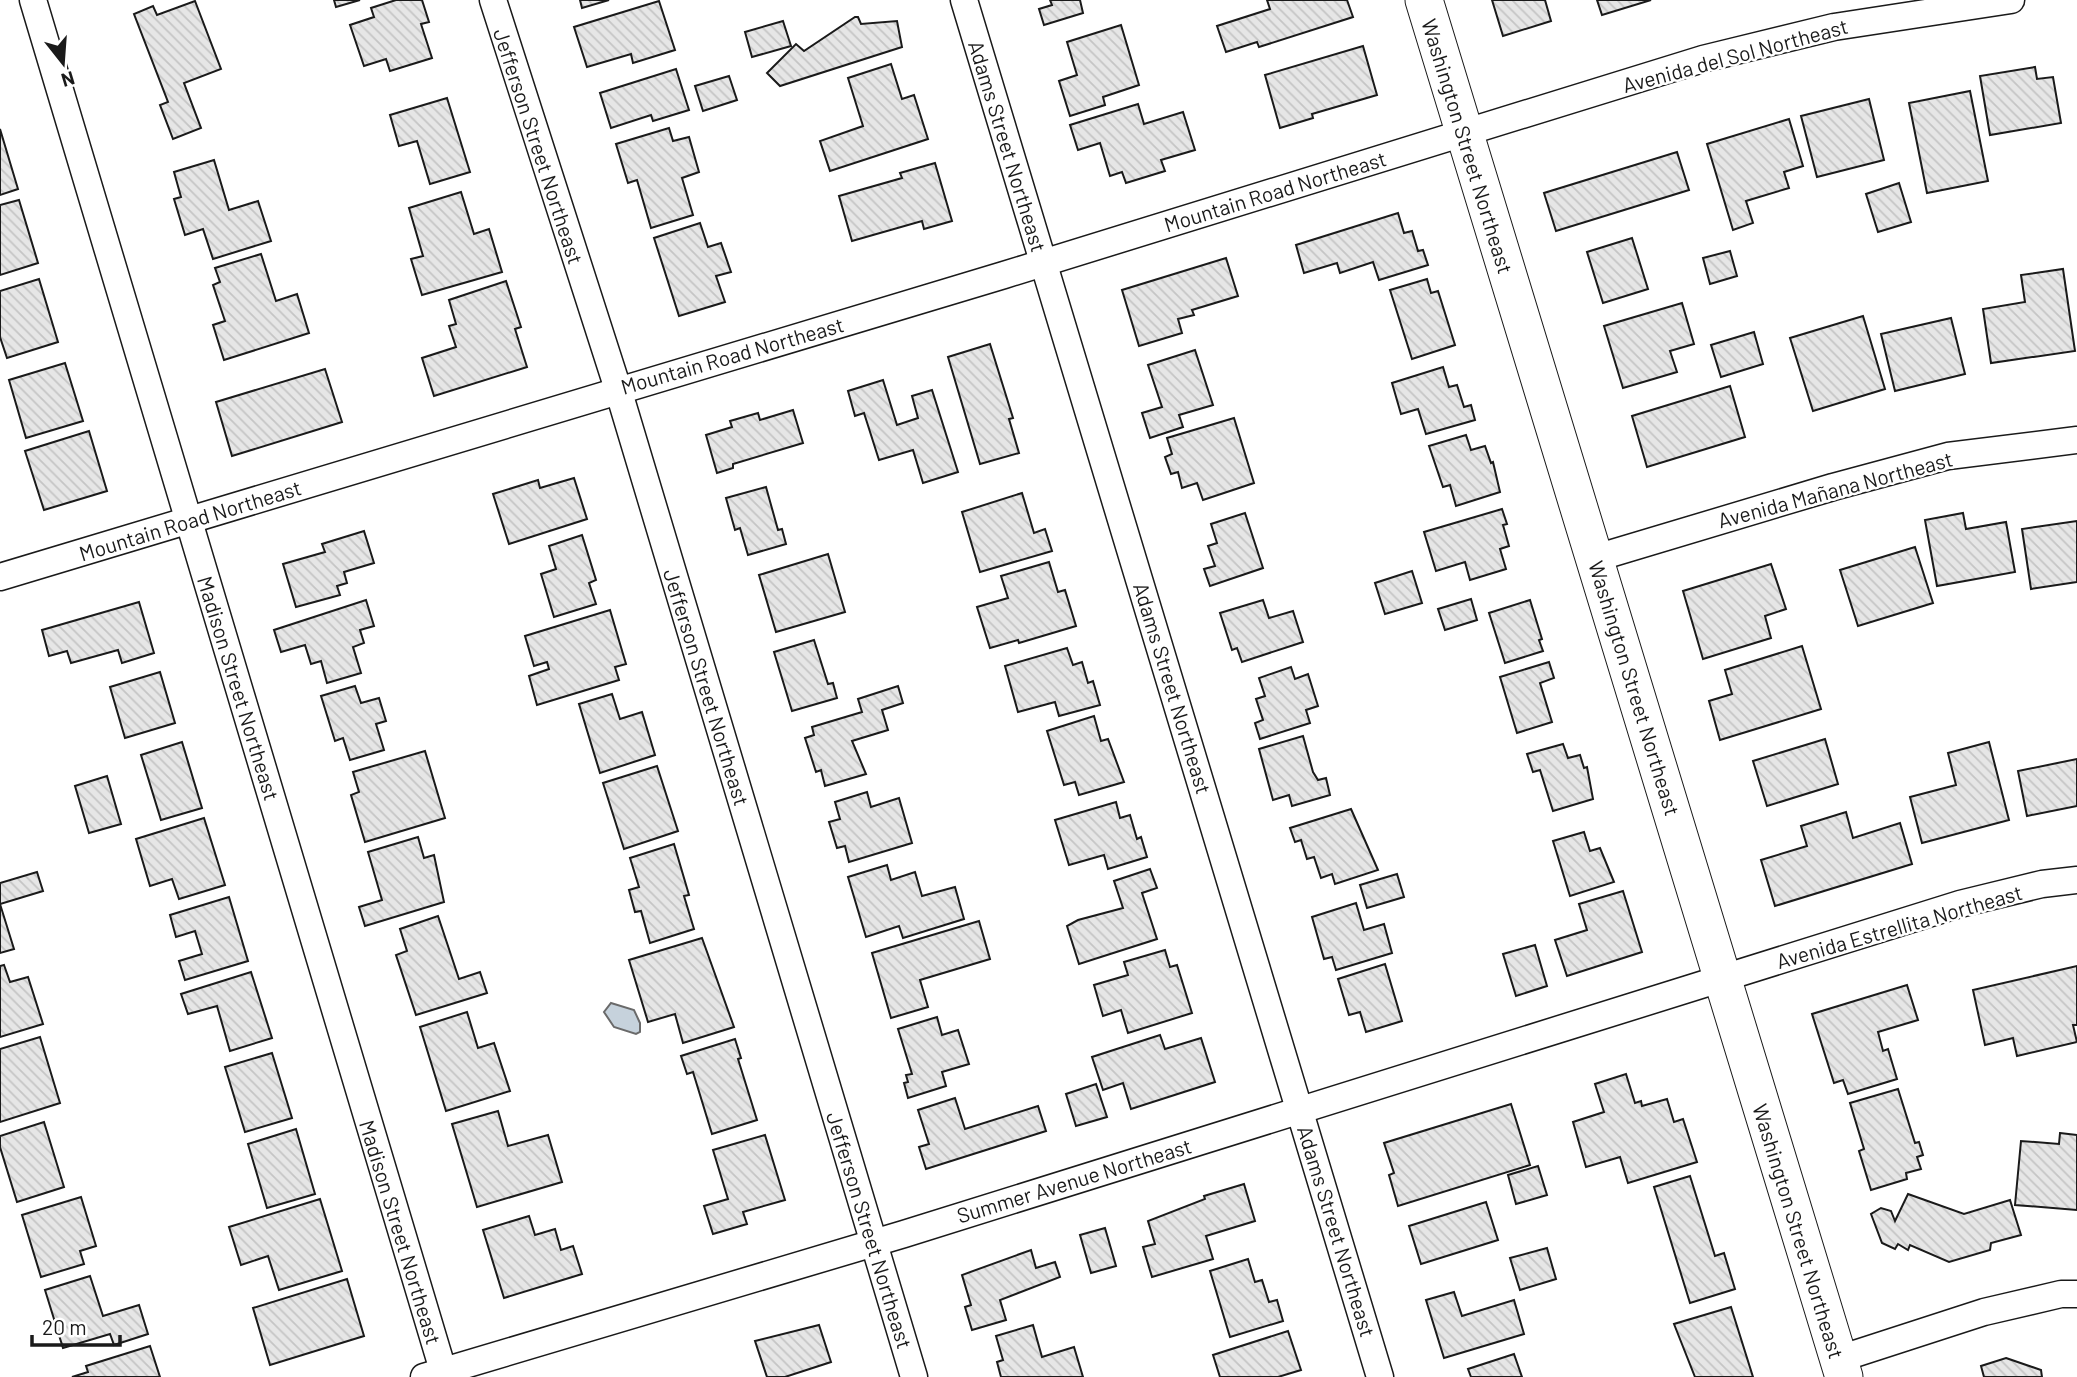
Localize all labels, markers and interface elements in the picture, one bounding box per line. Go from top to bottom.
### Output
street label: Avenida del Sol Northeast [1620,13,1850,97]
street label: Washington Street Northeast [1417,16,1519,276]
street label: Jefferson Street Northeast [489,25,589,267]
north arrow [28,28,98,98]
street label: Adams Street Northeast [964,37,1052,255]
text: N [59,67,78,93]
street label: Mountain Road Northeast [1161,145,1389,237]
street label: Mountain Road Northeast [618,311,846,399]
street label: Avenida Mañana Northeast [1715,446,1955,532]
street label: Mountain Road Northeast [76,474,304,566]
street label: Washington Street Northeast [1584,558,1686,818]
street label: Jefferson Street Northeast [659,566,755,808]
street label: Madison Street Northeast [193,573,285,803]
street label: Adams Street Northeast [1129,579,1217,797]
street label: Avenida Estrellita Northeast [1773,879,2025,973]
street label: Washington Street Northeast [1748,1101,1850,1361]
street label: Jefferson Street Northeast [822,1109,918,1351]
street label: Madison Street Northeast [355,1117,447,1347]
street label: Adams Street Northeast [1293,1122,1381,1340]
street label: Summer Avenue Northeast [954,1132,1194,1228]
scale bar [32,1304,119,1348]
text: 20 m [42,1314,87,1339]

